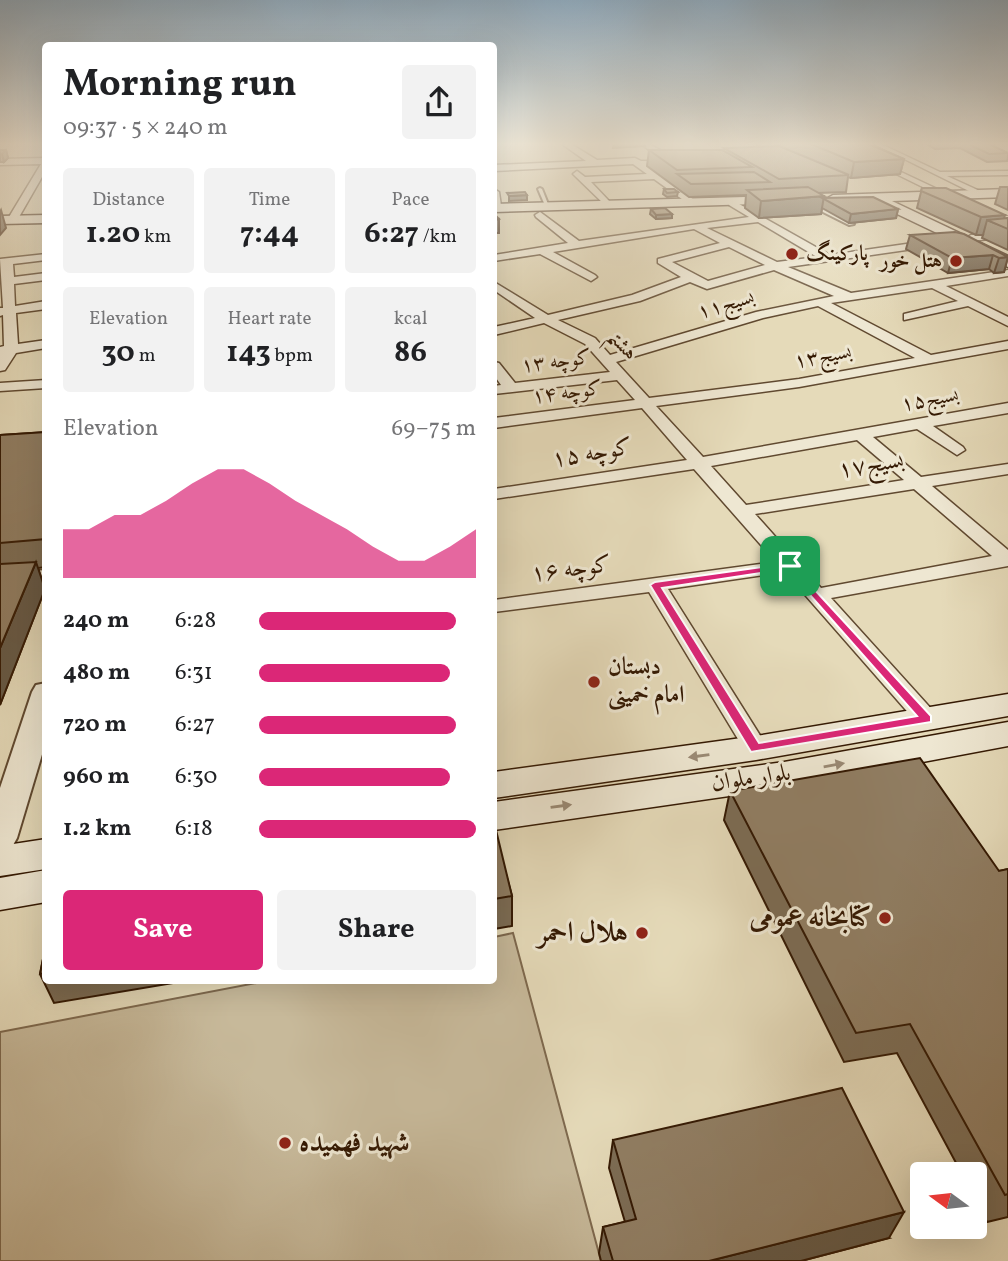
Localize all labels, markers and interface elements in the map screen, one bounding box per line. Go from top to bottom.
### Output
text: Morning run [63,59,297,112]
button: share [402,65,476,139]
text: 09:37 · 5 × 240 m [63,112,228,144]
text: Distance [92,187,165,213]
text: Time [249,187,290,213]
text: Pace [391,187,430,213]
text: 1.20 [86,213,140,255]
text: 7:44 [240,213,299,255]
text: 6:27 [364,213,419,255]
text: km [140,224,171,250]
text: /km [419,224,457,250]
place label: پارکینگ [806,239,870,269]
marker: پارکینگ [784,246,800,262]
place label: هتل خور [878,247,942,276]
marker: هتل خور [948,253,964,269]
street label: بسیج۱۱ [694,283,759,330]
text: Elevation [89,306,168,332]
text: Heart rate [228,306,311,332]
text: kcal [394,306,427,332]
street label: هشتم [596,323,644,370]
text: 30 [102,332,135,374]
text: 143 [226,332,271,374]
text: 86 [394,332,427,374]
street label: بسیج۱۳ [792,338,855,379]
text: m [135,343,155,369]
text: bpm [271,343,313,369]
street label: کوچه ۱۳ [519,343,593,381]
street label: کوچه ۱۴ [530,374,604,412]
street label: بسیج۱۵ [899,381,962,422]
text: Elevation [63,413,159,445]
text: 69–75 m [392,413,476,445]
street label: کوچه ۱۵ [550,431,634,477]
street label: بسیج۱۷ [836,444,907,490]
pin [760,536,820,596]
icon: arrive [771,547,809,585]
street label: کوچه ۱۶ [529,548,613,592]
text: 240 m [63,605,129,637]
text: 6:28 [175,605,216,637]
place label: دبستان امام خمینی [608,651,685,715]
text: 480 m [63,657,130,689]
text: 6:31 [175,657,213,689]
marker: دبستان امام خمینی [586,674,602,690]
text: 720 m [63,709,127,741]
text: 6:27 [175,709,215,741]
one-way arrow [688,751,710,762]
street label: بلوار ملوان [709,757,793,801]
one-way arrow [824,760,846,771]
text: 960 m [63,761,130,793]
text: 6:30 [175,761,217,793]
one-way arrow [550,800,572,811]
text: 1.2 km [63,813,132,845]
text: 6:18 [175,813,213,845]
button: Save [63,890,263,970]
button: Share [277,890,476,970]
place label: کتابخانه عمومی [748,899,871,938]
marker: کتابخانه عمومی [877,910,893,926]
place label: هلال احمر [534,914,628,953]
marker: هلال احمر [634,925,650,941]
place label: شهید فهمیده [299,1124,410,1163]
marker: شهید فهمیده [277,1135,293,1151]
north arrow [910,1162,987,1239]
map controls [910,1162,987,1239]

